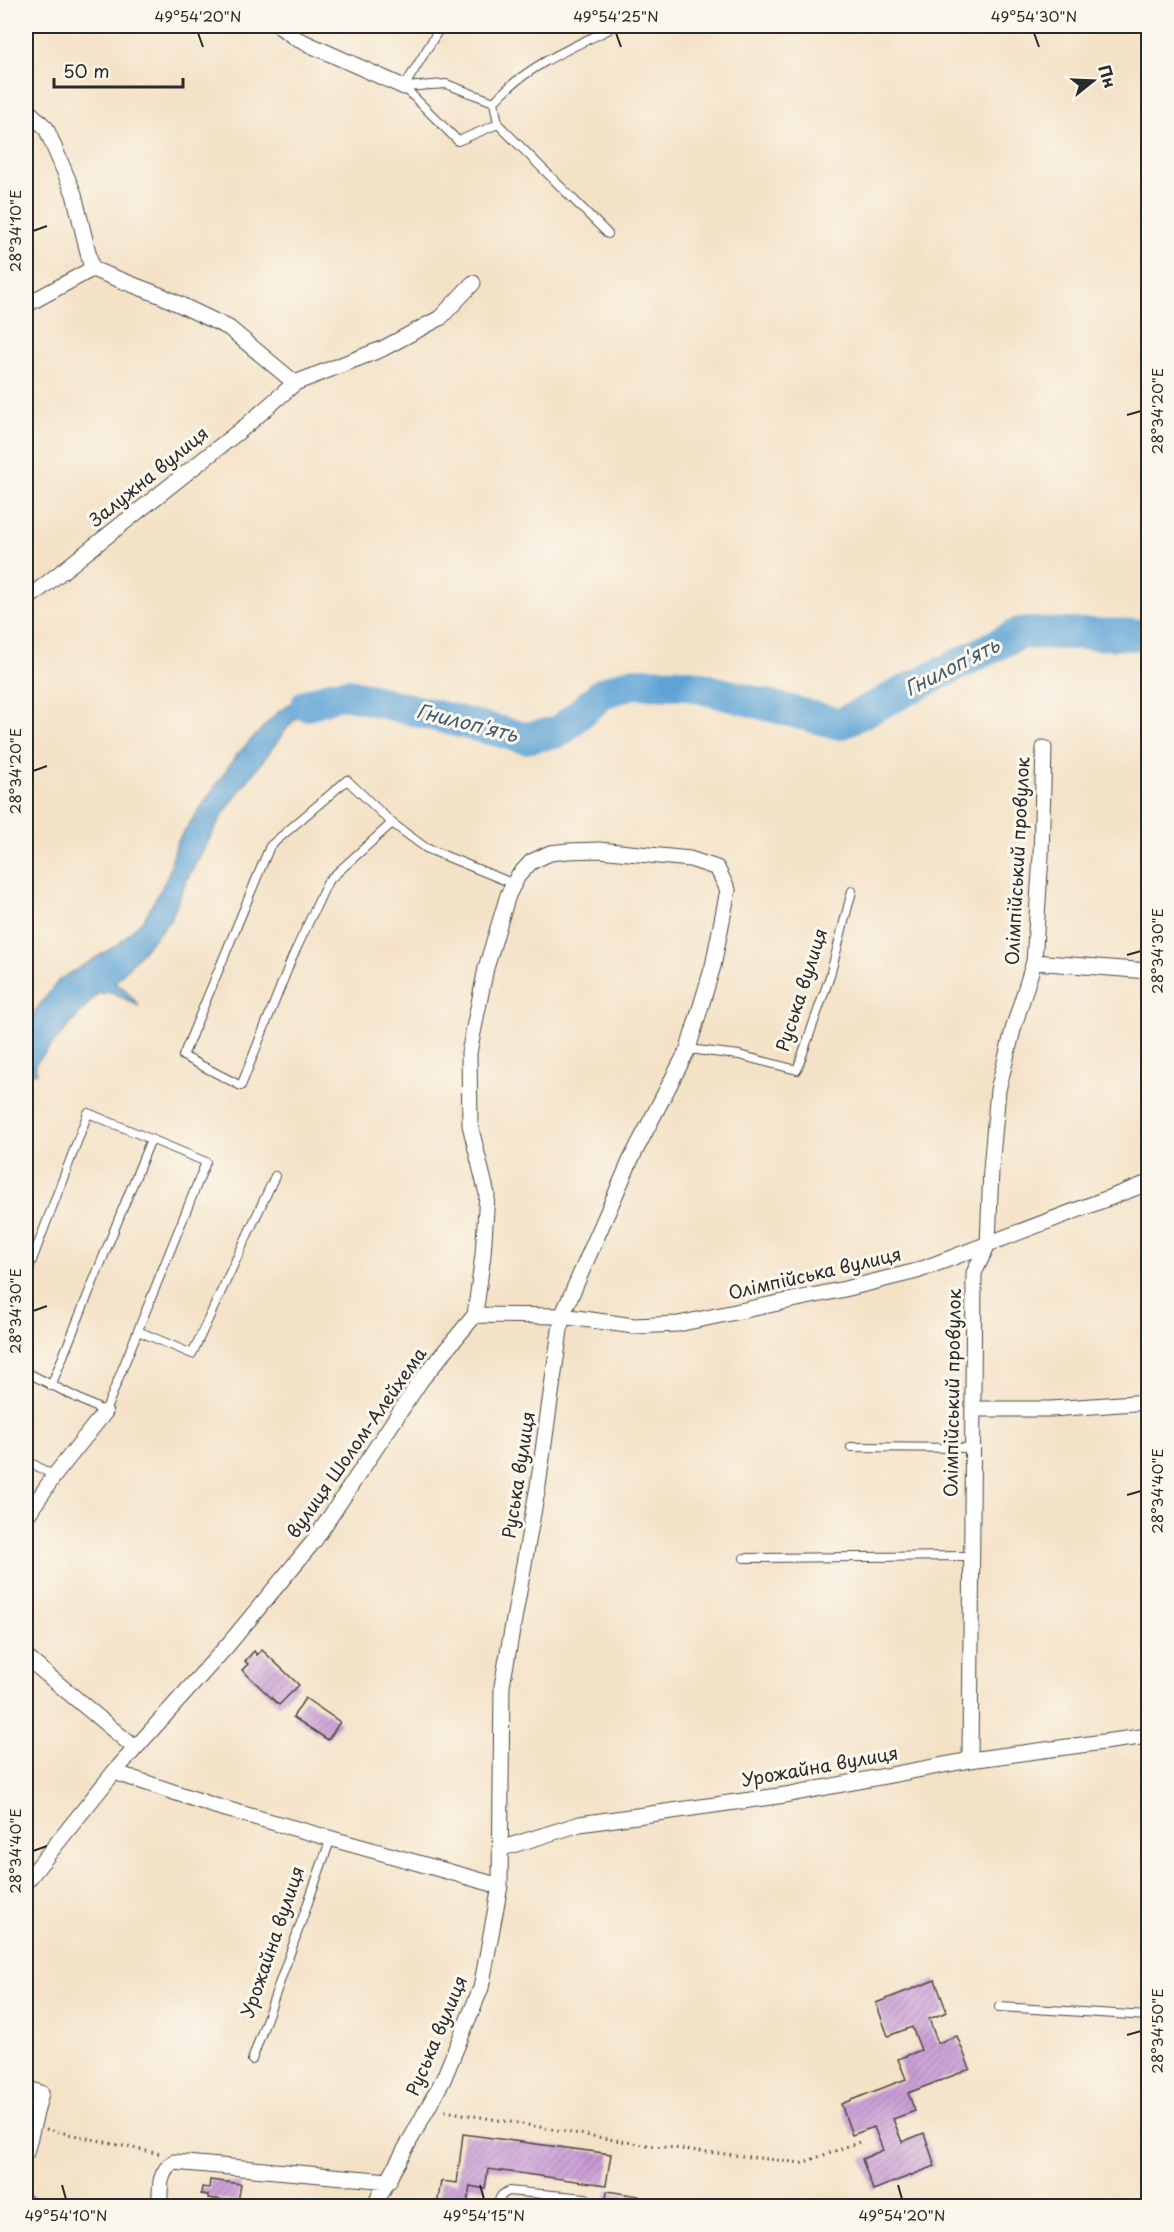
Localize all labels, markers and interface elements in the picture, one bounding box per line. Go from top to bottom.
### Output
text: 49°54'20"N [155,4,241,27]
text: 49°54'25"N [573,4,659,27]
text: 49°54'30"N [991,4,1077,27]
scale bar [54,51,183,89]
north arrow [1063,51,1123,111]
text: 50 m [63,57,110,84]
text: Пн [1093,61,1123,91]
text: 28°34'10"E [3,190,26,272]
text: 28°34'20"E [1145,368,1168,454]
street label: Залужна вулиця [82,419,213,533]
water label: Гнилоп'ять [899,629,1005,703]
water label: Гнилоп'ять [414,695,522,749]
text: 28°34'20"E [3,728,26,814]
street label: Олімпійський провулок [998,756,1035,966]
text: 28°34'30"E [1145,908,1168,994]
street label: Руська вулиця [768,924,833,1055]
street label: Олімпійська вулиця [726,1240,904,1306]
text: 28°34'30"E [3,1268,26,1354]
street label: Олімпійський провулок [936,1288,967,1497]
street label: вулиця Шолом-Алейхема [279,1341,432,1543]
street label: Руська вулиця [494,1409,541,1540]
text: 28°34'40"E [1145,1448,1168,1534]
street label: Урожайна вулиця [739,1738,900,1793]
text: 28°34'40"E [3,1808,26,1894]
street label: Урожайна вулиця [233,1862,310,2021]
street label: Руська вулиця [398,1971,473,2100]
text: 28°34'50"E [1145,1988,1168,2074]
text: 49°54'10"N [24,2203,108,2226]
text: 49°54'15"N [443,2203,525,2226]
text: 49°54'20"N [859,2203,945,2226]

